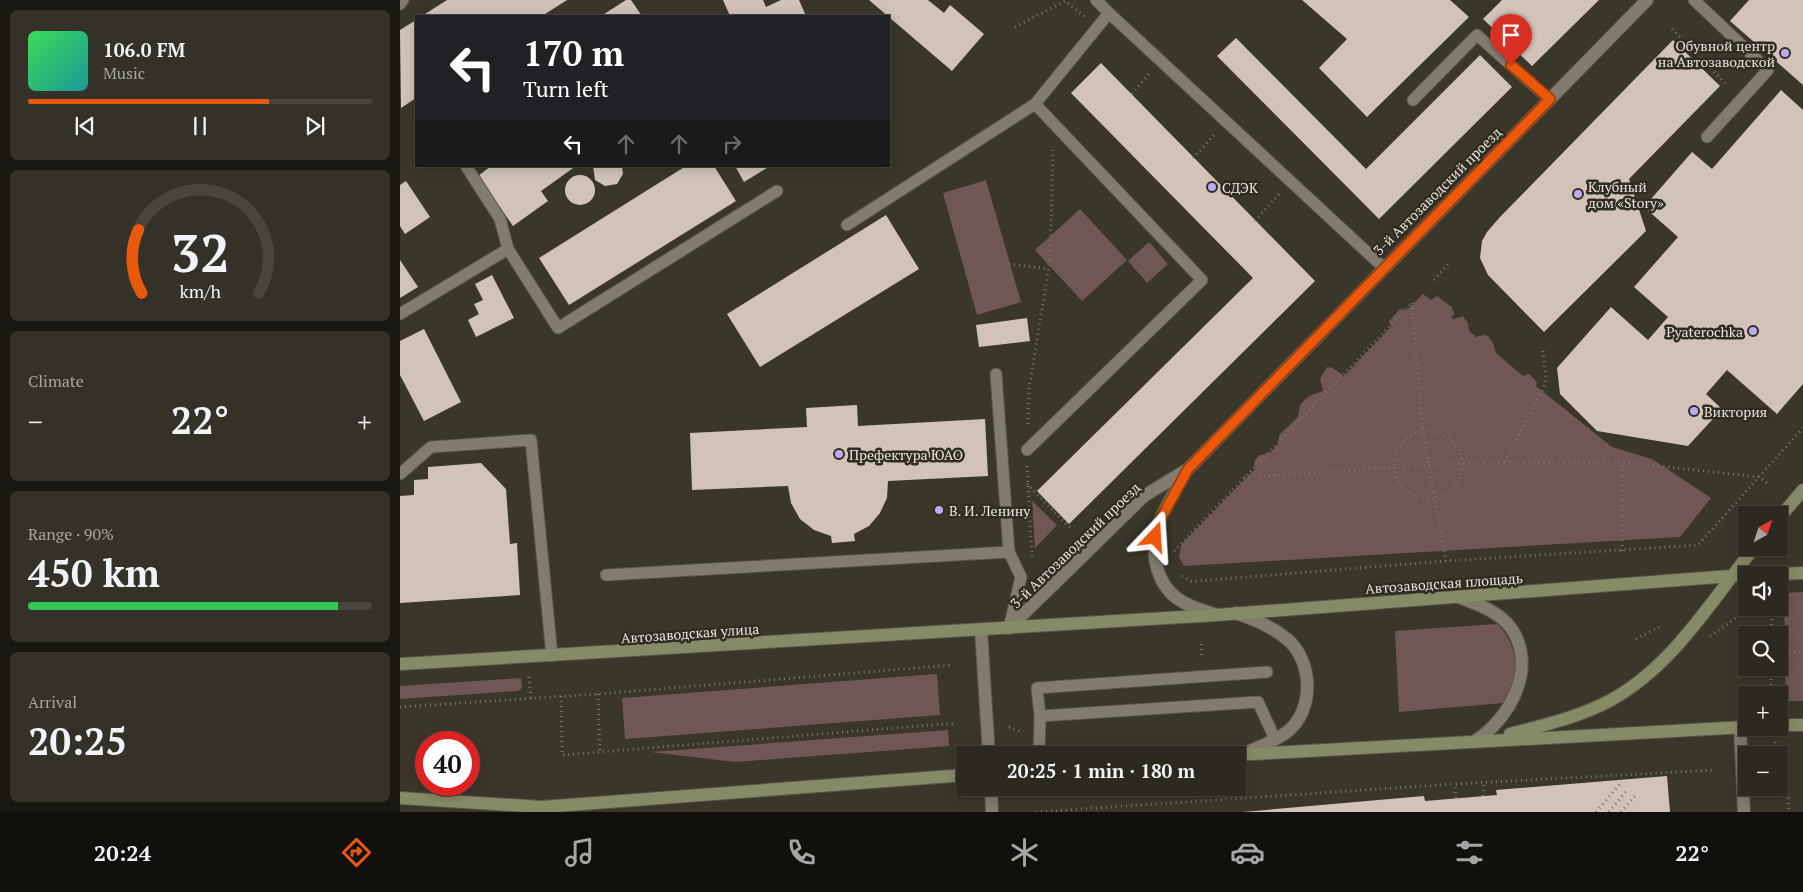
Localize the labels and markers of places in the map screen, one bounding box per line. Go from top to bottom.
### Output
pin [1490,14,1532,65]
place label: Обувной центр на Автозаводской [1658,36,1775,71]
marker: Обувной центр на Автозаводской [1779,47,1791,59]
place label: Клубный дом «Story» [1588,177,1664,212]
place label: СДЭК [1222,178,1259,197]
marker: СДЭК [1206,181,1218,193]
marker: Клубный дом «Story» [1572,188,1584,200]
place label: Pyaterochka [1666,322,1743,341]
marker: Pyaterochka [1747,325,1759,337]
place label: Виктория [1704,402,1767,421]
marker: Виктория [1688,405,1700,417]
place label: Префектура ЮАО [849,445,963,464]
marker: Префектура ЮАО [833,448,845,460]
place label: В. И. Ленину [949,501,1031,520]
marker: В. И. Ленину [933,504,945,516]

